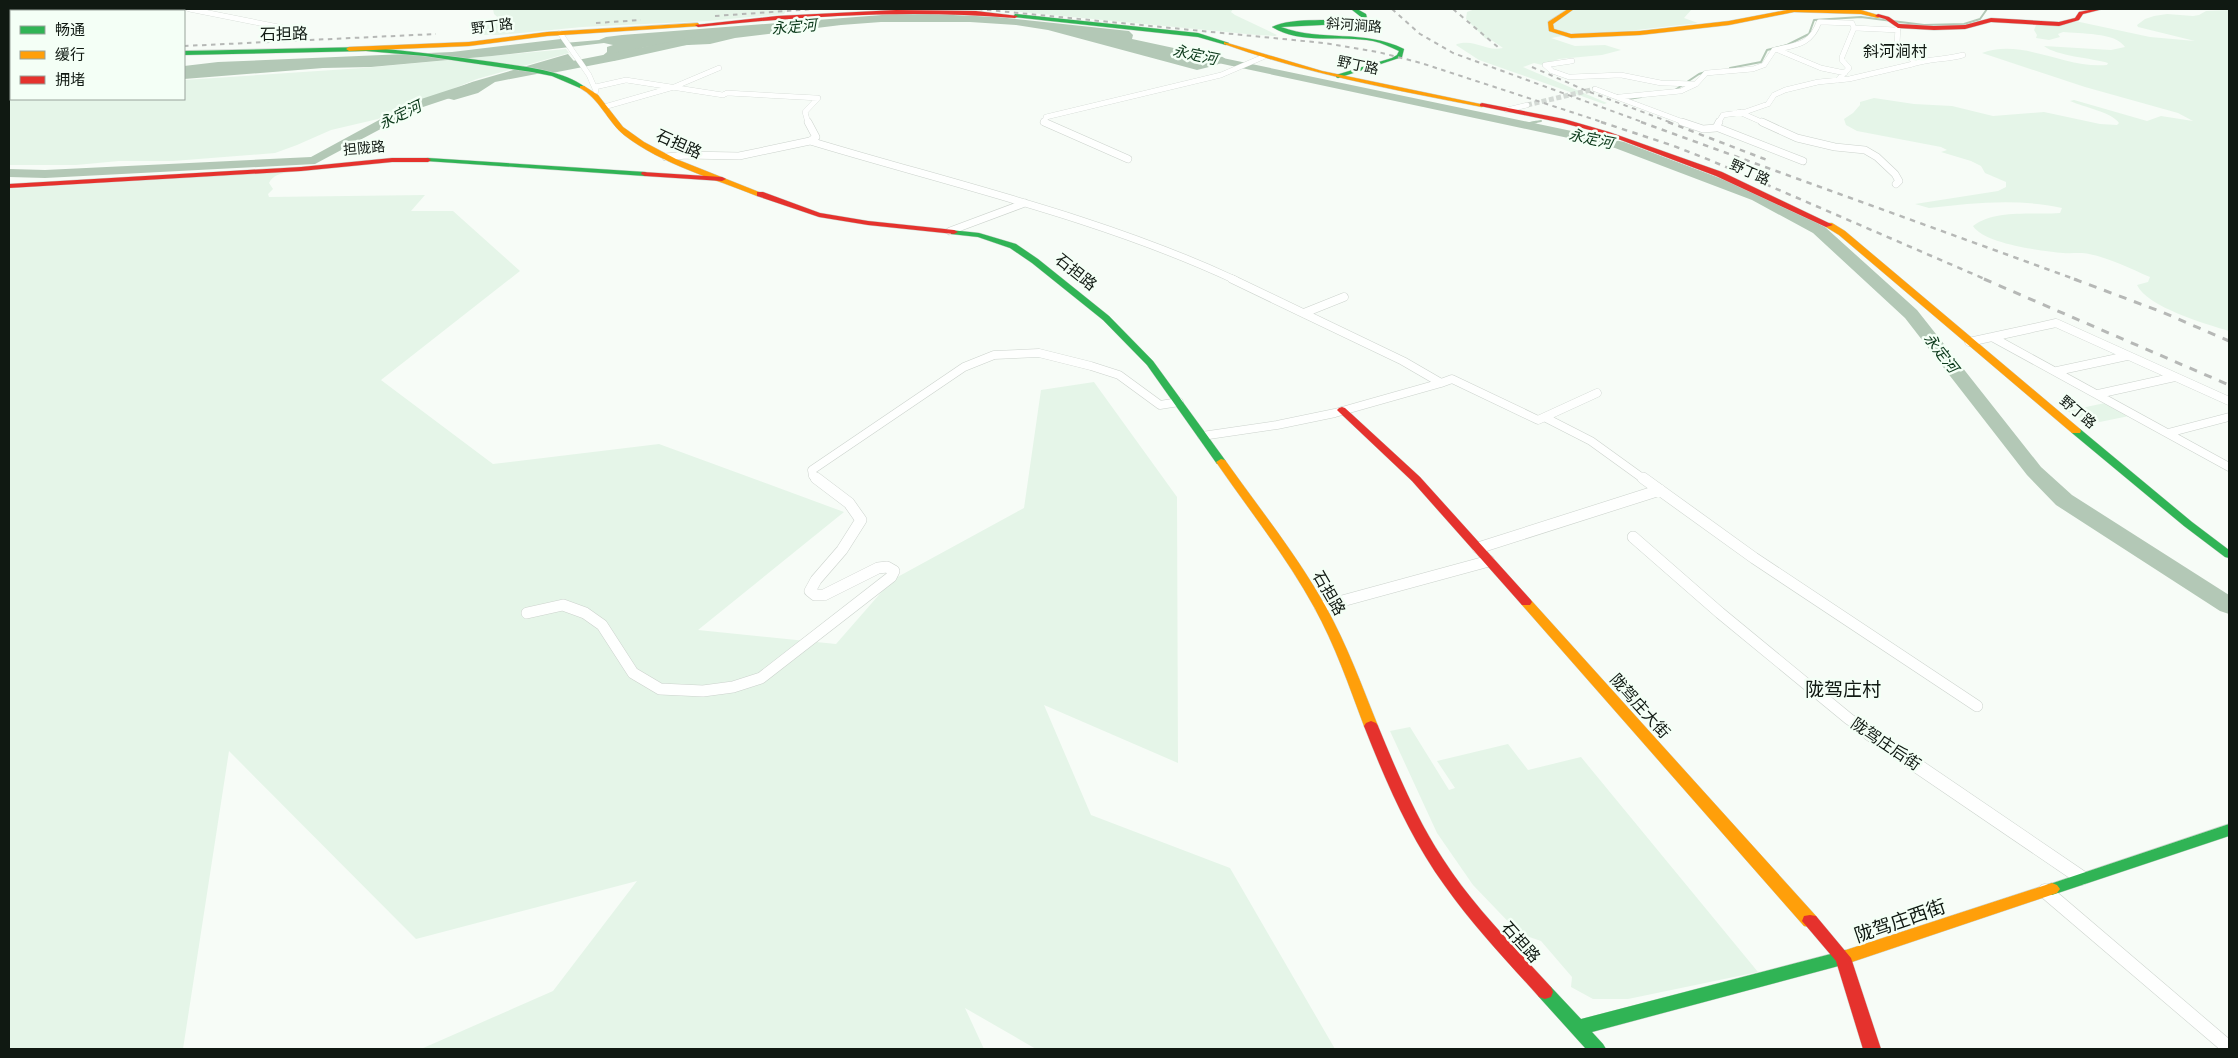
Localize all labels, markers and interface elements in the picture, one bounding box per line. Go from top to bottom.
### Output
legend [10,10,185,100]
street label: 斜河涧路 [1326,15,1382,35]
street label: 野丁路 [470,16,514,36]
water label: 永定河 [771,16,820,38]
text: 畅通 [55,21,85,39]
street label: 石担路 [260,24,308,44]
water label: 永定河 [1171,42,1222,69]
district label: 斜河涧村 [1863,42,1927,61]
text: 缓行 [55,46,85,64]
street label: 野丁路 [1336,53,1380,77]
text: 拥堵 [55,71,85,89]
water label: 永定河 [376,96,427,133]
street label: 石担路 [653,126,705,162]
water label: 永定河 [1567,126,1618,153]
street label: 担陇路 [342,138,386,158]
street label: 野丁路 [1728,156,1772,188]
street label: 石担路 [1051,250,1101,294]
water label: 永定河 [1920,330,1964,379]
street label: 野丁路 [2057,392,2099,432]
street label: 石担路 [1309,567,1349,619]
street label: 陇驾庄大街 [1606,670,1674,742]
district label: 陇驾庄村 [1805,678,1881,701]
street label: 陇驾庄后街 [1848,714,1924,774]
street label: 陇驾庄西街 [1851,895,1949,947]
street label: 石担路 [1498,918,1544,966]

